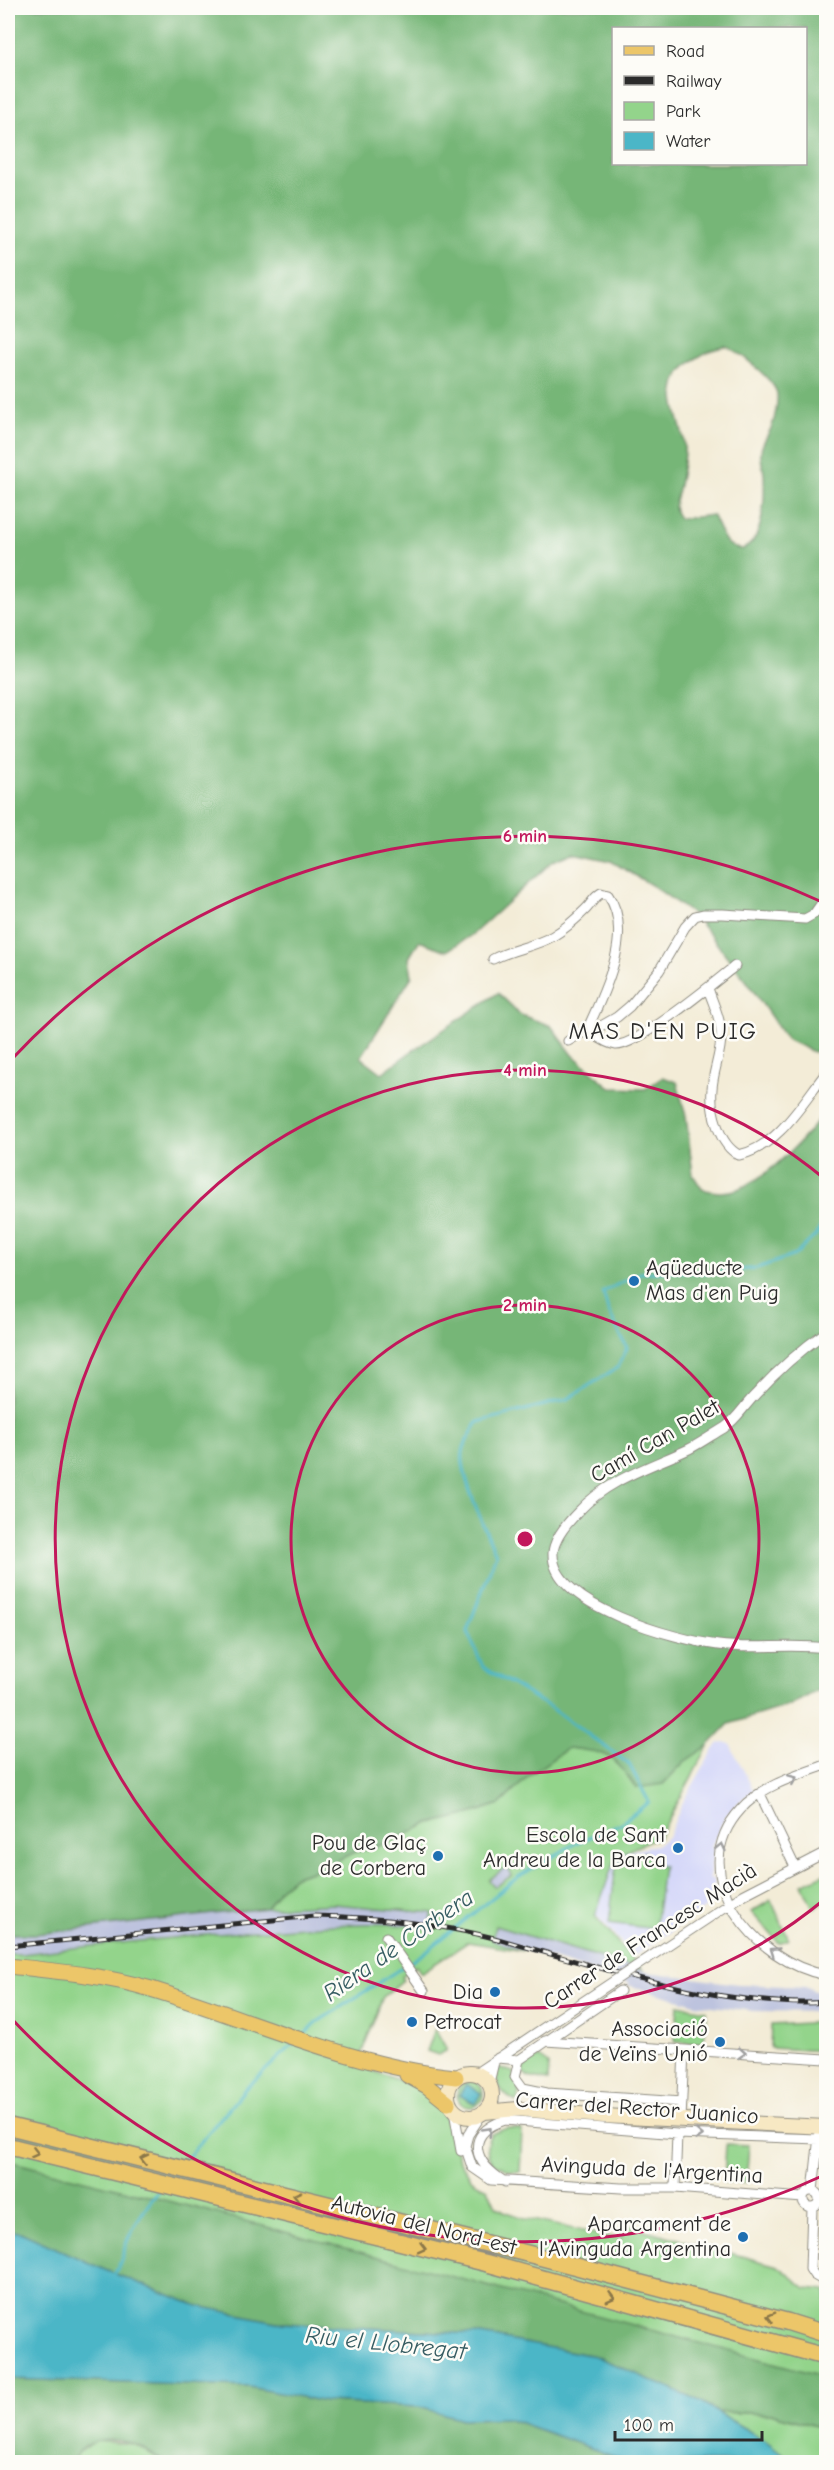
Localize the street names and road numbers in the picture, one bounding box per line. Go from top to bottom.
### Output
street label: Camí Can Palet [586,1393,725,1488]
street label: Carrer de Francesc Macià [539,1857,761,2015]
street label: Carrer del Rector Juanico [515,2087,759,2129]
street label: Avinguda de l'Argentina [540,2151,764,2189]
street label: Autovia del Nord-est [329,2189,520,2261]

